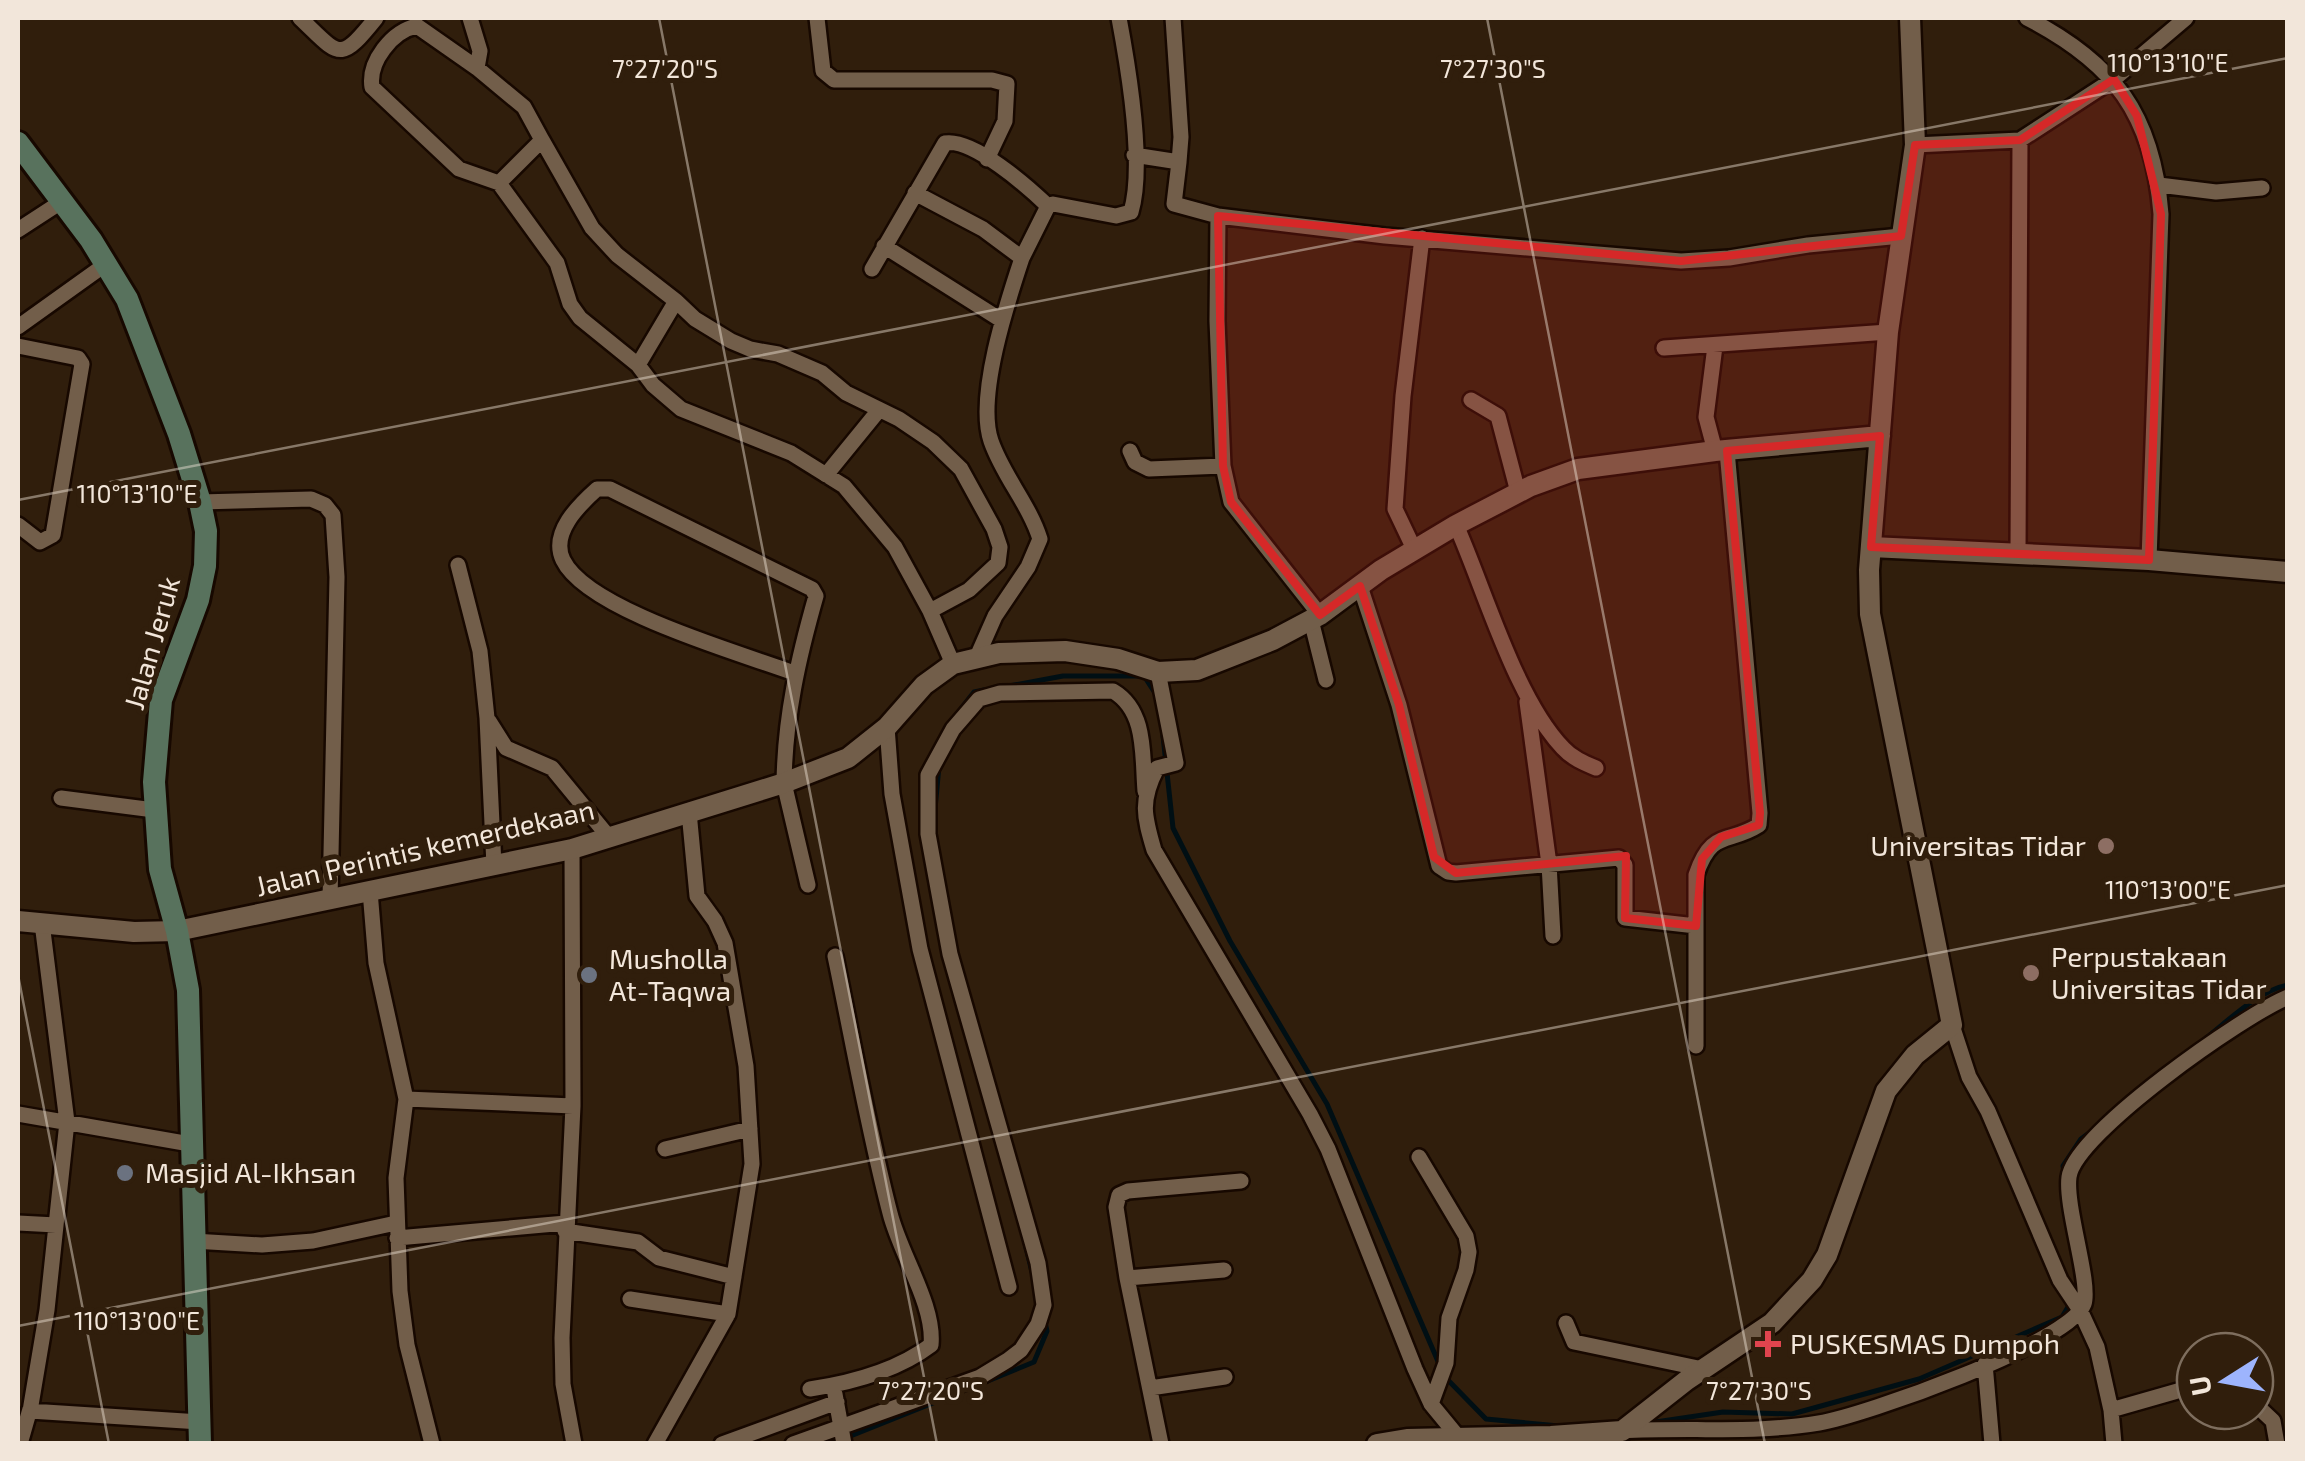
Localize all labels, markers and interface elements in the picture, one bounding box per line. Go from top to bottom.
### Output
text: 110°13'10"E [2108,47,2228,77]
text: 7°27'20"S [612,53,718,83]
text: 7°27'30"S [1440,53,1546,83]
text: 110°13'10"E [77,478,197,508]
street label: Jalan Jeruk [116,572,186,713]
street label: Jalan Perintis kemerdekaan [252,791,598,903]
place label: Universitas Tidar [1870,828,2086,862]
marker: Universitas Tidar [2095,835,2117,857]
text: 110°13'00"E [2105,874,2231,904]
place label: Perpustakaan Universitas Tidar [2051,939,2267,1005]
place label: Musholla At-Taqwa [609,941,731,1007]
marker: Perpustakaan Universitas Tidar [2020,962,2042,984]
marker: Musholla At-Taqwa [578,964,600,986]
place label: Masjid Al-Ikhsan [145,1155,356,1189]
marker: Masjid Al-Ikhsan [114,1162,136,1184]
text: 110°13'00"E [74,1305,200,1335]
place label: PUSKESMAS Dumpoh [1790,1326,2060,1360]
marker: PUSKESMAS Dumpoh [1755,1331,1781,1357]
north arrow [2175,1331,2275,1431]
text: U [2181,1373,2218,1399]
text: 7°27'20"S [878,1375,984,1405]
text: 7°27'30"S [1706,1375,1812,1405]

